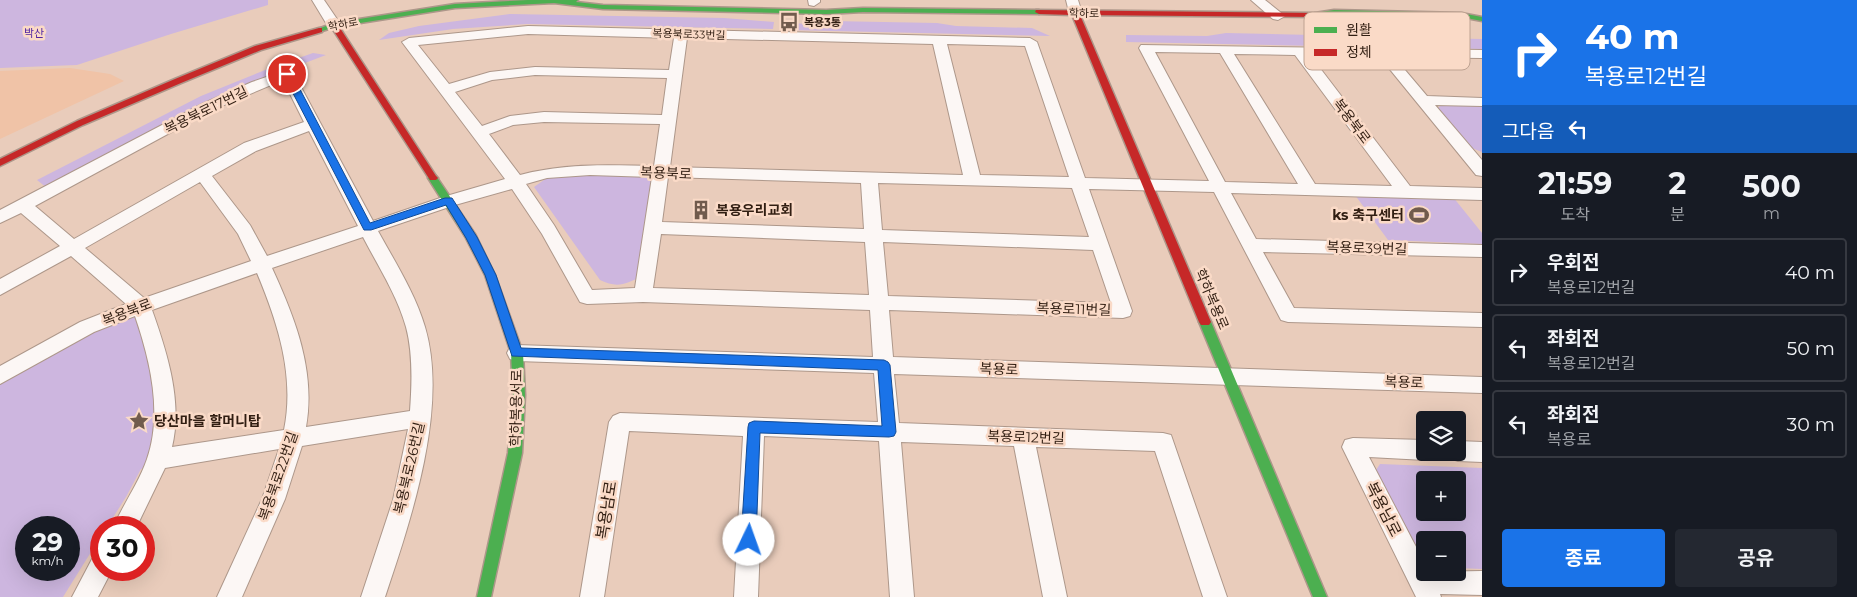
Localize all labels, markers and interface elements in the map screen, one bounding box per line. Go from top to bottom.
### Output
street label: 학하로 [1069,6,1099,20]
bus stop icon: 복용3통 [778,11,800,33]
legend [1304,12,1470,70]
street label: 학하로 [327,14,359,34]
place label: 복용3통 [804,15,841,29]
text: 40 m [1585,15,1680,58]
icon: right [1502,20,1567,85]
text: 원활 [1346,21,1372,39]
park label: 박산 [24,26,44,40]
street label: 복용북로33번길 [652,26,726,42]
text: 정체 [1346,43,1372,61]
pin [266,53,308,95]
icon: arrive [273,60,301,88]
text: 복용로12번길 [1585,63,1707,90]
street label: 복용북로17번길 [161,82,251,138]
street label: 복용북로 [1329,95,1375,147]
icon: left [1564,115,1592,143]
text: 그다음 [1502,120,1554,143]
street label: 복용북로 [640,163,692,183]
text: 21:59 [1538,165,1612,202]
text: 2 [1668,165,1686,202]
text: 500 [1742,168,1801,205]
building icon: 복용우리교회 [690,199,712,221]
place label: 복용우리교회 [716,201,793,219]
sports icon: ks 축구센터 [1408,204,1430,226]
text: m [1763,204,1780,223]
text: 도착 [1561,205,1590,224]
text: 분 [1670,205,1685,224]
place label: ks 축구센터 [1332,206,1404,224]
street label: 복용로39번길 [1326,238,1408,258]
text: 우회전 [1547,251,1599,274]
icon: right [1504,258,1532,286]
text: 40 m [1785,261,1835,284]
street label: 학하복용로 [1191,266,1233,332]
text: 복용로12번길 [1547,278,1635,297]
street label: 복용북로 [100,294,154,330]
street label: 복용로11번길 [1036,299,1112,319]
text: 좌회전 [1547,327,1599,350]
icon: left [1504,334,1532,362]
text: 50 m [1787,337,1835,360]
text: 복용로12번길 [1547,354,1635,373]
street label: 복용로 [979,359,1019,379]
street label: 학하복용서로 [506,369,526,447]
street label: 복용로 [1384,372,1424,392]
text: 좌회전 [1547,403,1599,426]
place icon: 당산마을 할머니탑 [128,410,150,432]
icon: left [1504,410,1532,438]
map controls [1416,411,1466,581]
button: layers [1416,411,1466,461]
place label: 당산마을 할머니탑 [154,412,261,430]
text: 30 m [1787,413,1835,436]
street label: 복용북로26번길 [390,420,428,516]
street label: 복용로12번길 [987,427,1065,447]
street label: 복용북로22번길 [254,429,302,523]
text: 복용로 [1547,430,1591,449]
button: + [1416,471,1466,521]
street label: 복용남로 [593,479,621,541]
street label: 복용남로 [1362,479,1406,540]
position arrow [722,513,774,565]
speed limit sign: 30 [90,516,155,581]
text: 29 [32,527,63,557]
button: 종료 [1502,529,1665,587]
button: 공유 [1675,529,1837,587]
button: − [1416,531,1466,581]
text: km/h [31,553,64,568]

